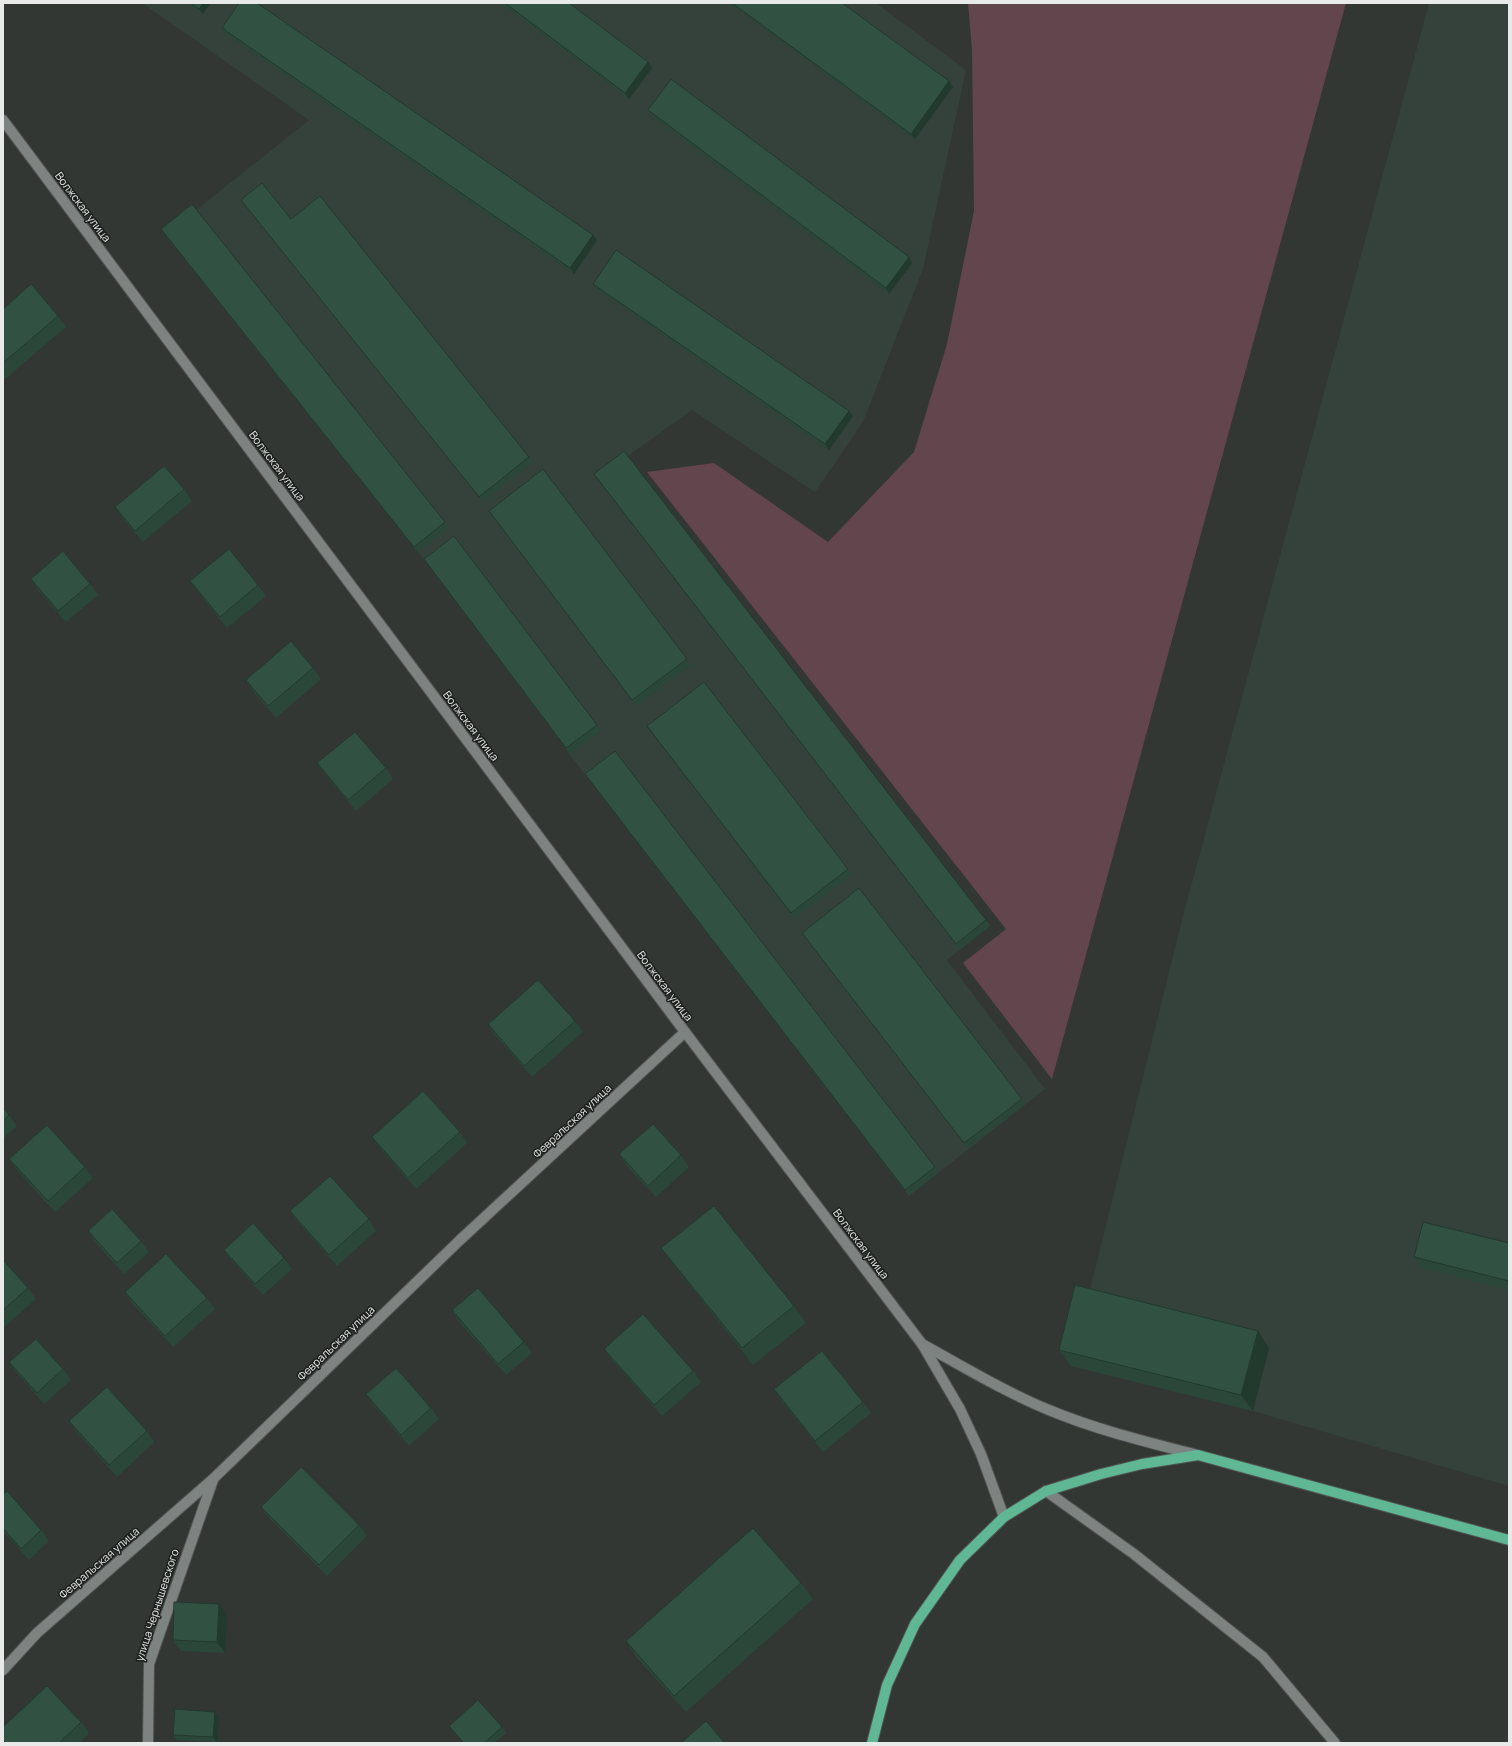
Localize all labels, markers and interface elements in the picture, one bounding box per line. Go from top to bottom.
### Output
street label: Волжская улица [52,169,115,245]
street label: Волжская улица [246,428,309,504]
street label: Волжская улица [440,688,503,764]
street label: Волжская улица [634,948,697,1024]
street label: Февральская улица [529,1080,614,1161]
street label: Волжская улица [830,1206,893,1282]
street label: Февральская улица [294,1302,378,1383]
street label: Февральская улица [55,1524,142,1602]
street label: улица Чернышевского [131,1546,182,1663]

